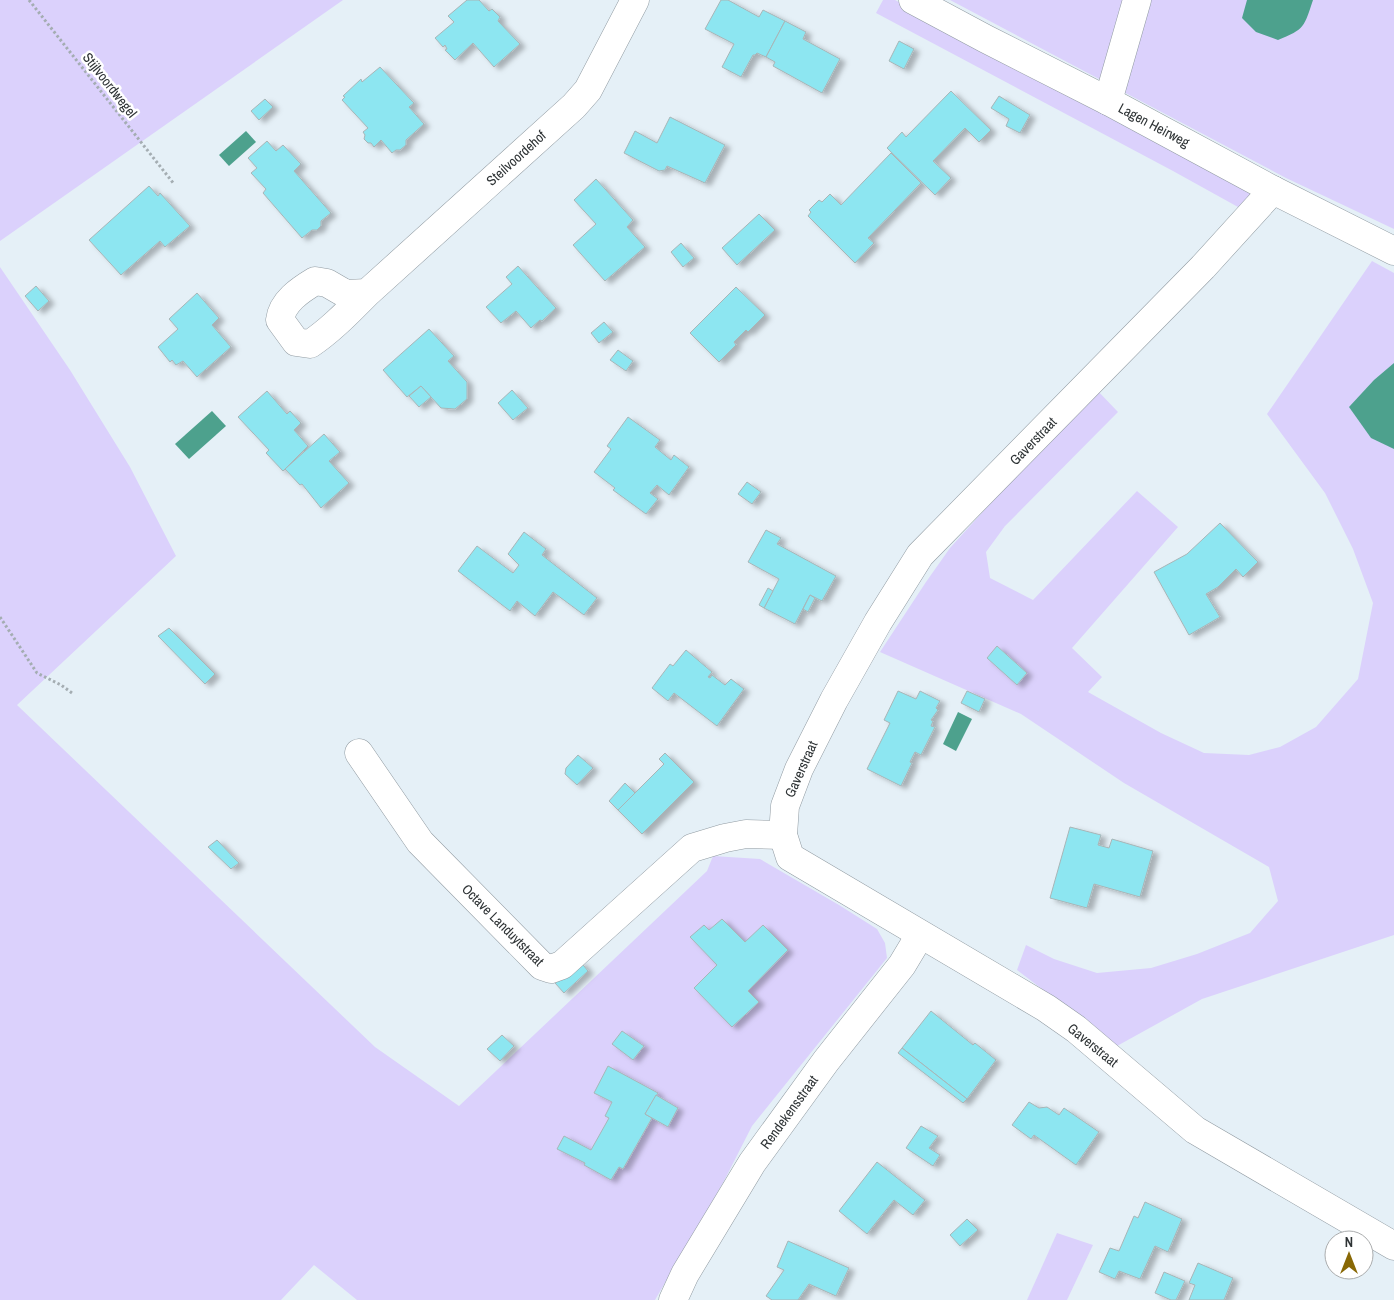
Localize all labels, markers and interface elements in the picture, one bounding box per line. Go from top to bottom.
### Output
street label: Stijlvoordwegel [79,49,141,121]
street label: Lagen Heirweg [1115,99,1193,152]
street label: Steilvoordehof [482,126,550,189]
street label: Gaverstraat [1006,413,1060,469]
street label: Gaverstraat [781,738,821,800]
street label: Octave Landuytstraat [458,880,548,970]
street label: Gaverstraat [1064,1019,1122,1071]
street label: Rendekensstraat [756,1072,822,1152]
north arrow [1324,1230,1374,1280]
text: N [1345,1233,1353,1251]

